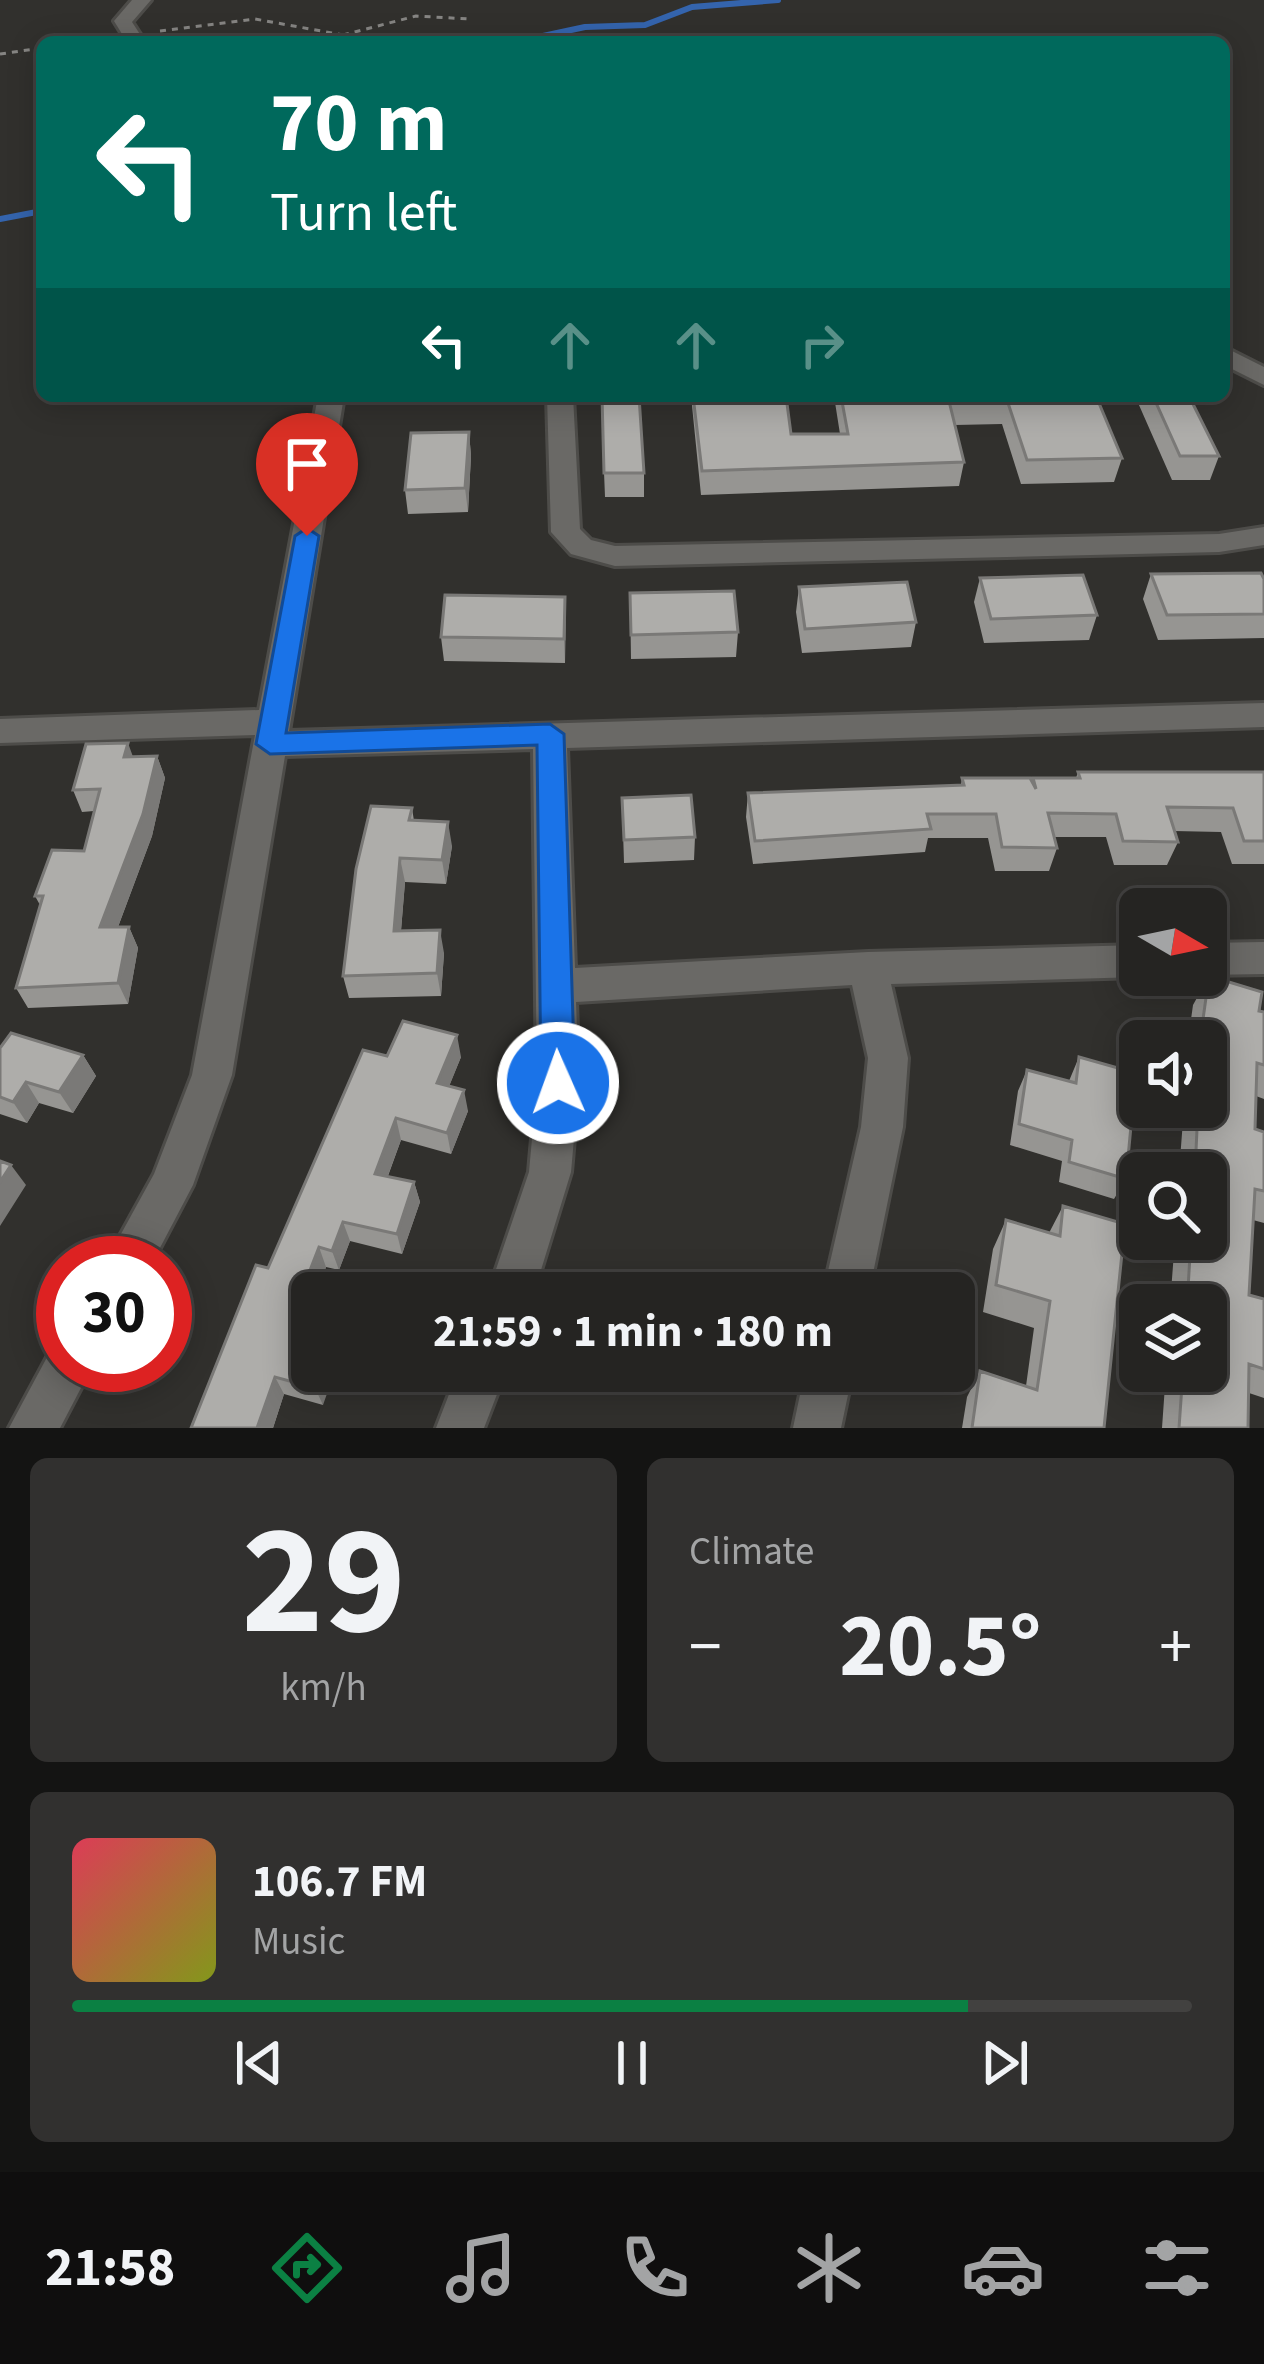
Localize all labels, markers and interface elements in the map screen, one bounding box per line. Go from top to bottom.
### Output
text: 70 m [270,64,448,184]
icon: left [72,84,228,240]
text: Turn left [270,175,457,252]
icon: left [411,312,477,378]
icon: ahead [537,312,603,378]
icon: ahead [663,312,729,378]
icon: right [789,312,855,378]
pin [256,413,358,536]
icon: arrive [274,431,340,497]
north arrow [1119,888,1227,996]
map controls [1119,888,1227,1392]
position arrow [495,1020,621,1146]
button: sound [1119,1020,1227,1128]
button: search [1119,1152,1227,1260]
speed limit sign: 30 [36,1236,192,1392]
button: layers [1119,1284,1227,1392]
text: 21:59 · 1 min · 180 m [433,1300,833,1364]
text: 29 [241,1471,406,1693]
text: Climate [689,1524,814,1580]
text: 20.5° [839,1583,1042,1711]
text: − [689,1600,722,1694]
text: + [1159,1600,1192,1694]
text: km/h [280,1660,367,1716]
text: 106.7 FM [252,1850,427,1914]
text: Music [252,1914,345,1970]
icon: previous [226,2030,292,2096]
icon: pause [599,2030,665,2096]
icon: next [972,2030,1038,2096]
icon: directions [265,2226,349,2310]
icon: music [439,2226,523,2310]
icon: phone [613,2226,697,2310]
icon: climate [787,2226,871,2310]
icon: car [961,2226,1045,2310]
icon: filters [1135,2226,1219,2310]
text: 21:58 [45,2230,175,2307]

